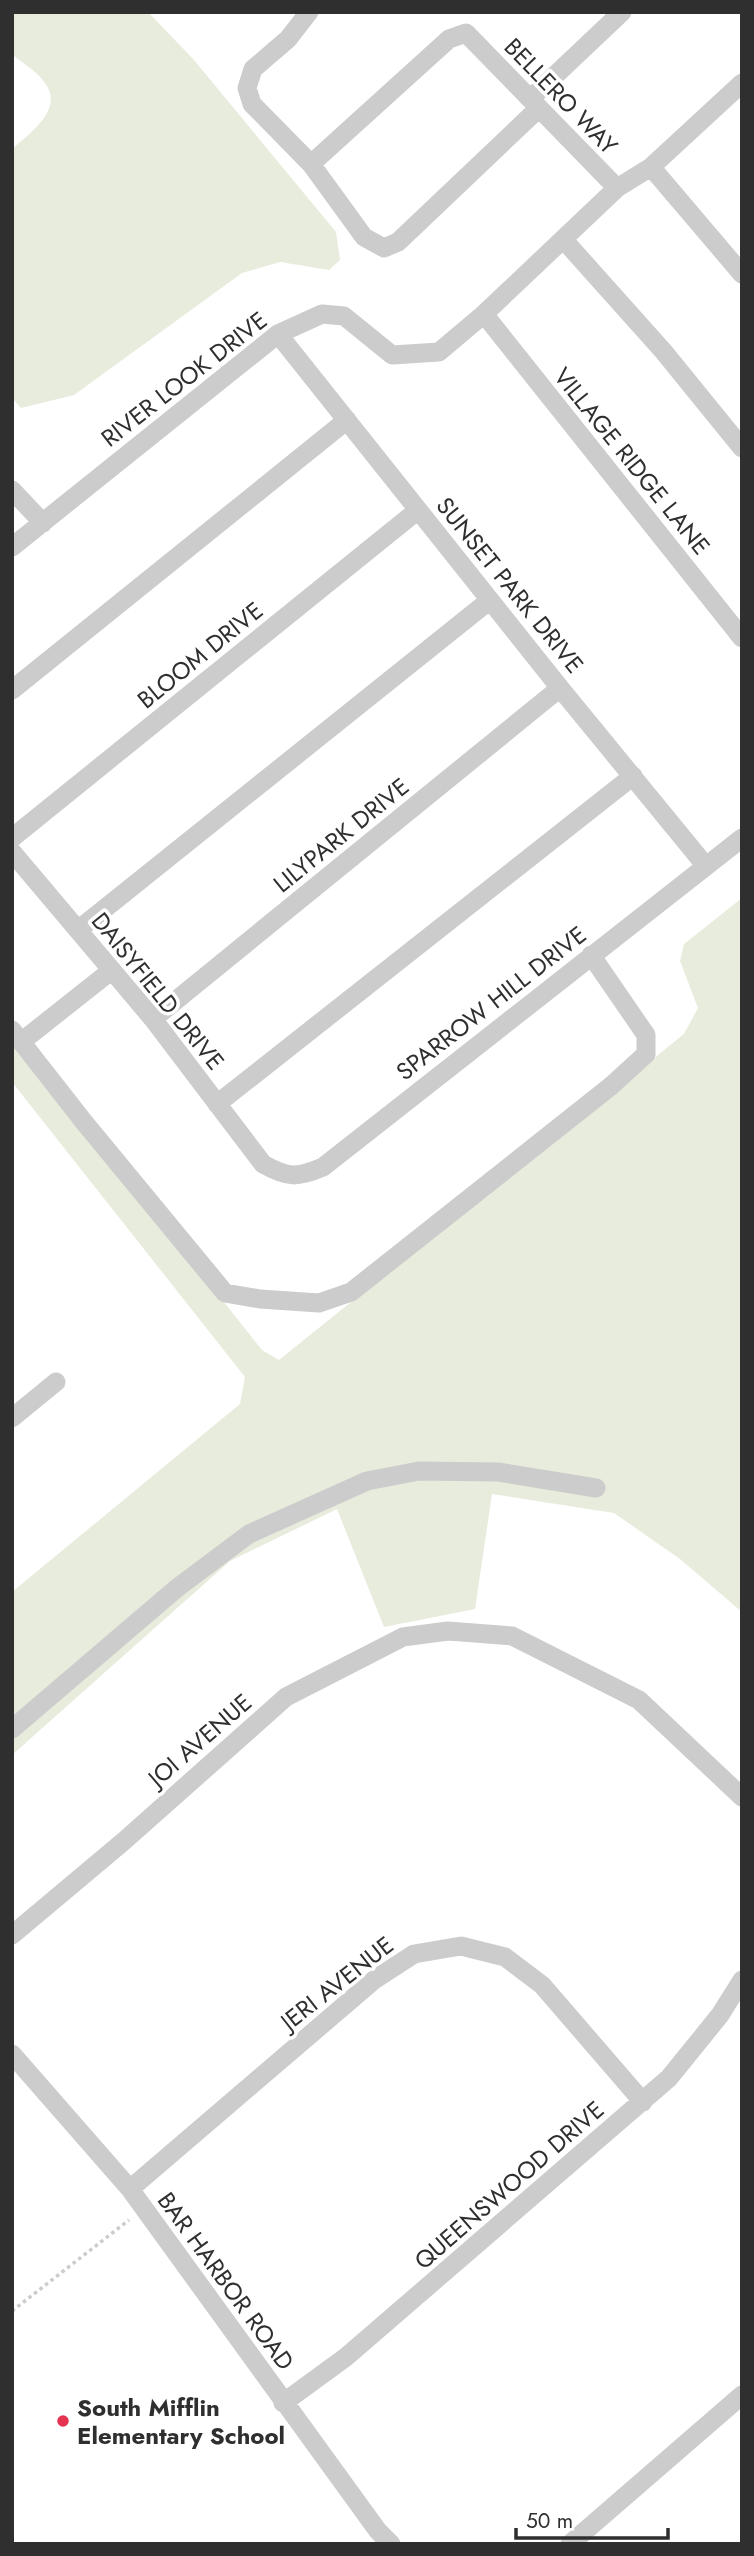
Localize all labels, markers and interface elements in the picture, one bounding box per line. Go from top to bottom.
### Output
street label: BELLERO WAY [496,30,626,162]
street label: RIVER LOOK DRIVE [93,303,275,455]
street label: VILLAGE RIDGE LANE [545,360,719,562]
street label: SUNSET PARK DRIVE [428,489,592,681]
street label: BLOOM DRIVE [130,593,270,717]
street label: LILYPARK DRIVE [266,769,416,901]
street label: DAISYFIELD DRIVE [83,905,233,1077]
street label: SPARROW HILL DRIVE [388,917,594,1089]
street label: JOI AVENUE [138,1685,259,1797]
street label: JERI AVENUE [271,1928,401,2040]
street label: QUEENSWOOD DRIVE [406,2093,612,2277]
street label: BAR HARBOR ROAD [149,2185,303,2377]
place label: South Mifflin Elementary School [77,2390,285,2453]
marker: South Mifflin Elementary School [55,2413,71,2429]
scale bar [516,2496,668,2540]
text: 50 m [526,2506,573,2536]

